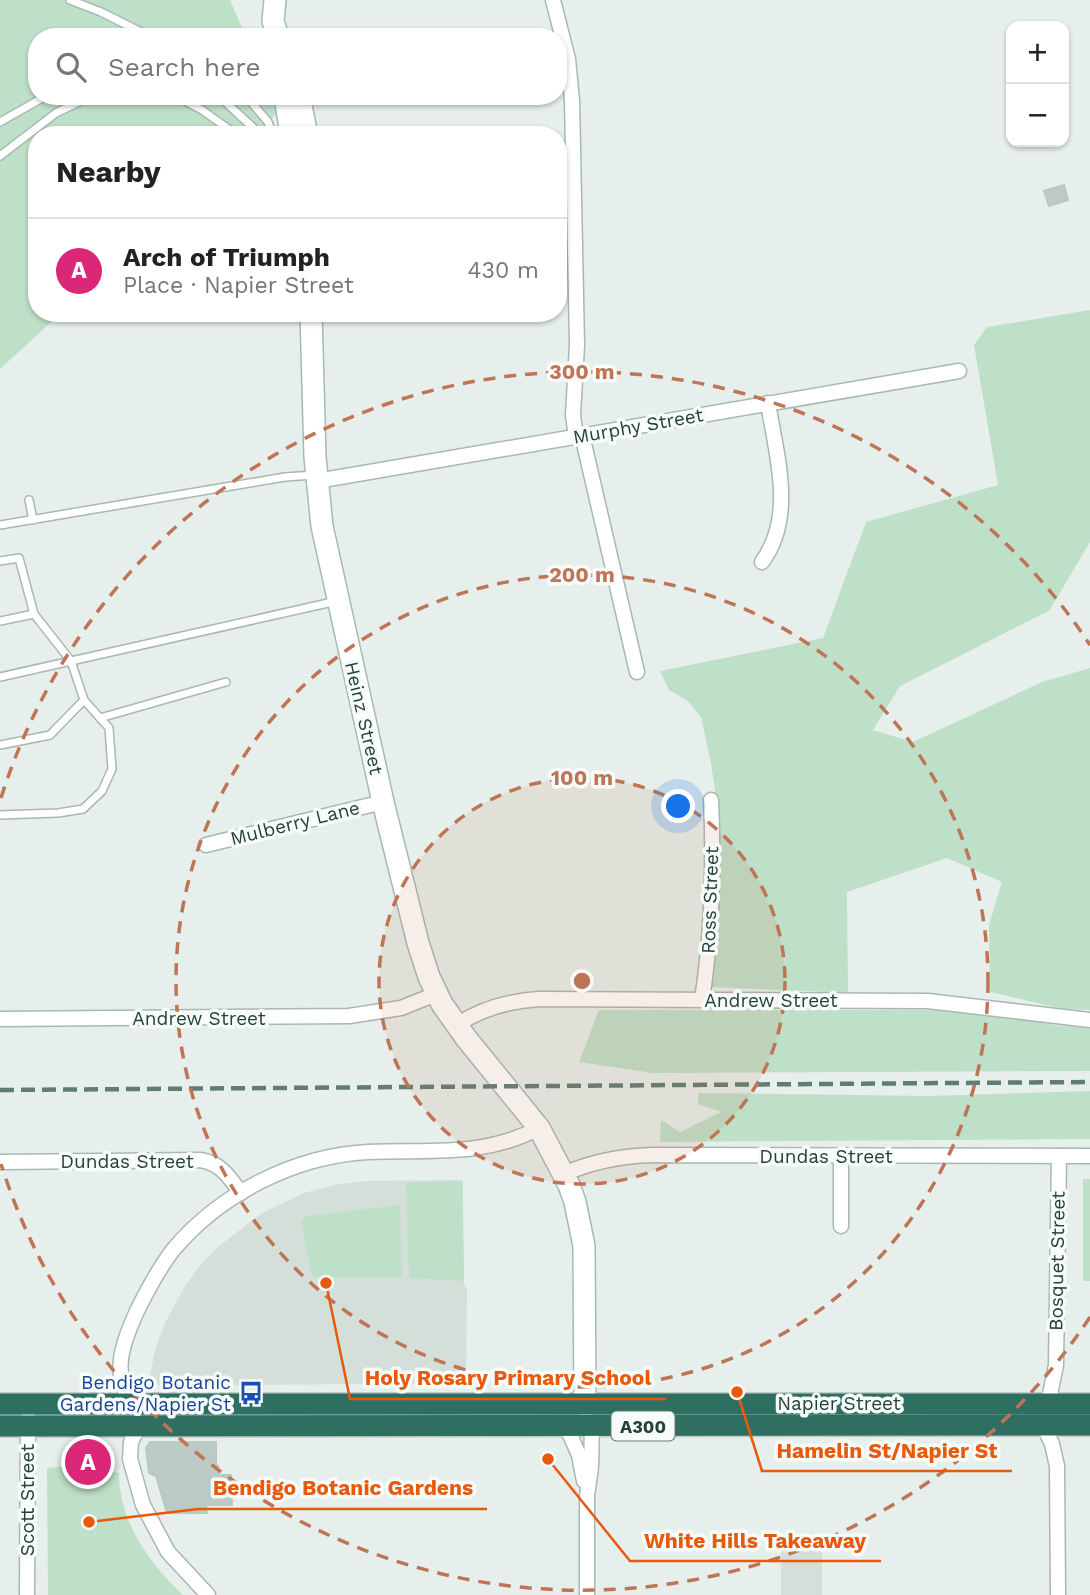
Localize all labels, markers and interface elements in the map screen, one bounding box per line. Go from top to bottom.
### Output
map controls [1006,21,1069,147]
button: + [1006,21,1069,84]
search box [28,28,567,105]
icon: search [52,48,90,86]
text: Search here [108,52,260,82]
button: − [1006,84,1069,147]
text: Nearby [56,154,161,189]
text: Arch of Triumph [123,242,330,272]
text: A [71,257,87,284]
text: 430 m [467,257,539,284]
text: Place · Napier Street [123,272,354,299]
text: 300 m [549,359,615,384]
street label: Murphy Street [571,403,705,449]
text: 200 m [549,562,615,587]
street label: Heinz Street [340,659,388,777]
text: 100 m [551,765,613,790]
your location [661,789,695,823]
street label: Mulberry Lane [228,796,362,850]
street label: Ross Street [697,846,723,954]
centre of rings [570,969,594,993]
street label: Andrew Street [704,989,838,1012]
street label: Andrew Street [132,1007,266,1030]
street label: Dundas Street [759,1145,893,1168]
street label: Dundas Street [60,1150,194,1173]
street label: Bosquet Street [1044,1191,1070,1331]
callout: Holy Rosary Primary School [350,1357,666,1399]
text: Holy Rosary Primary School [365,1365,651,1390]
place label: Bendigo Botanic Gardens/Napier St [60,1371,231,1416]
bus stop icon: Bendigo Botanic Gardens/Napier St [237,1379,265,1407]
street label: Napier Street [777,1392,901,1415]
road number: A300 [612,1412,674,1441]
callout: Hamelin St/Napier St [762,1429,1012,1471]
pin: A [65,1436,111,1488]
text: Hamelin St/Napier St [777,1438,997,1463]
street label: Scott Street [16,1444,39,1556]
callout: Bendigo Botanic Gardens [198,1467,487,1509]
text: Bendigo Botanic Gardens [213,1475,473,1500]
callout: White Hills Takeaway [630,1519,881,1561]
text: White Hills Takeaway [644,1528,866,1553]

